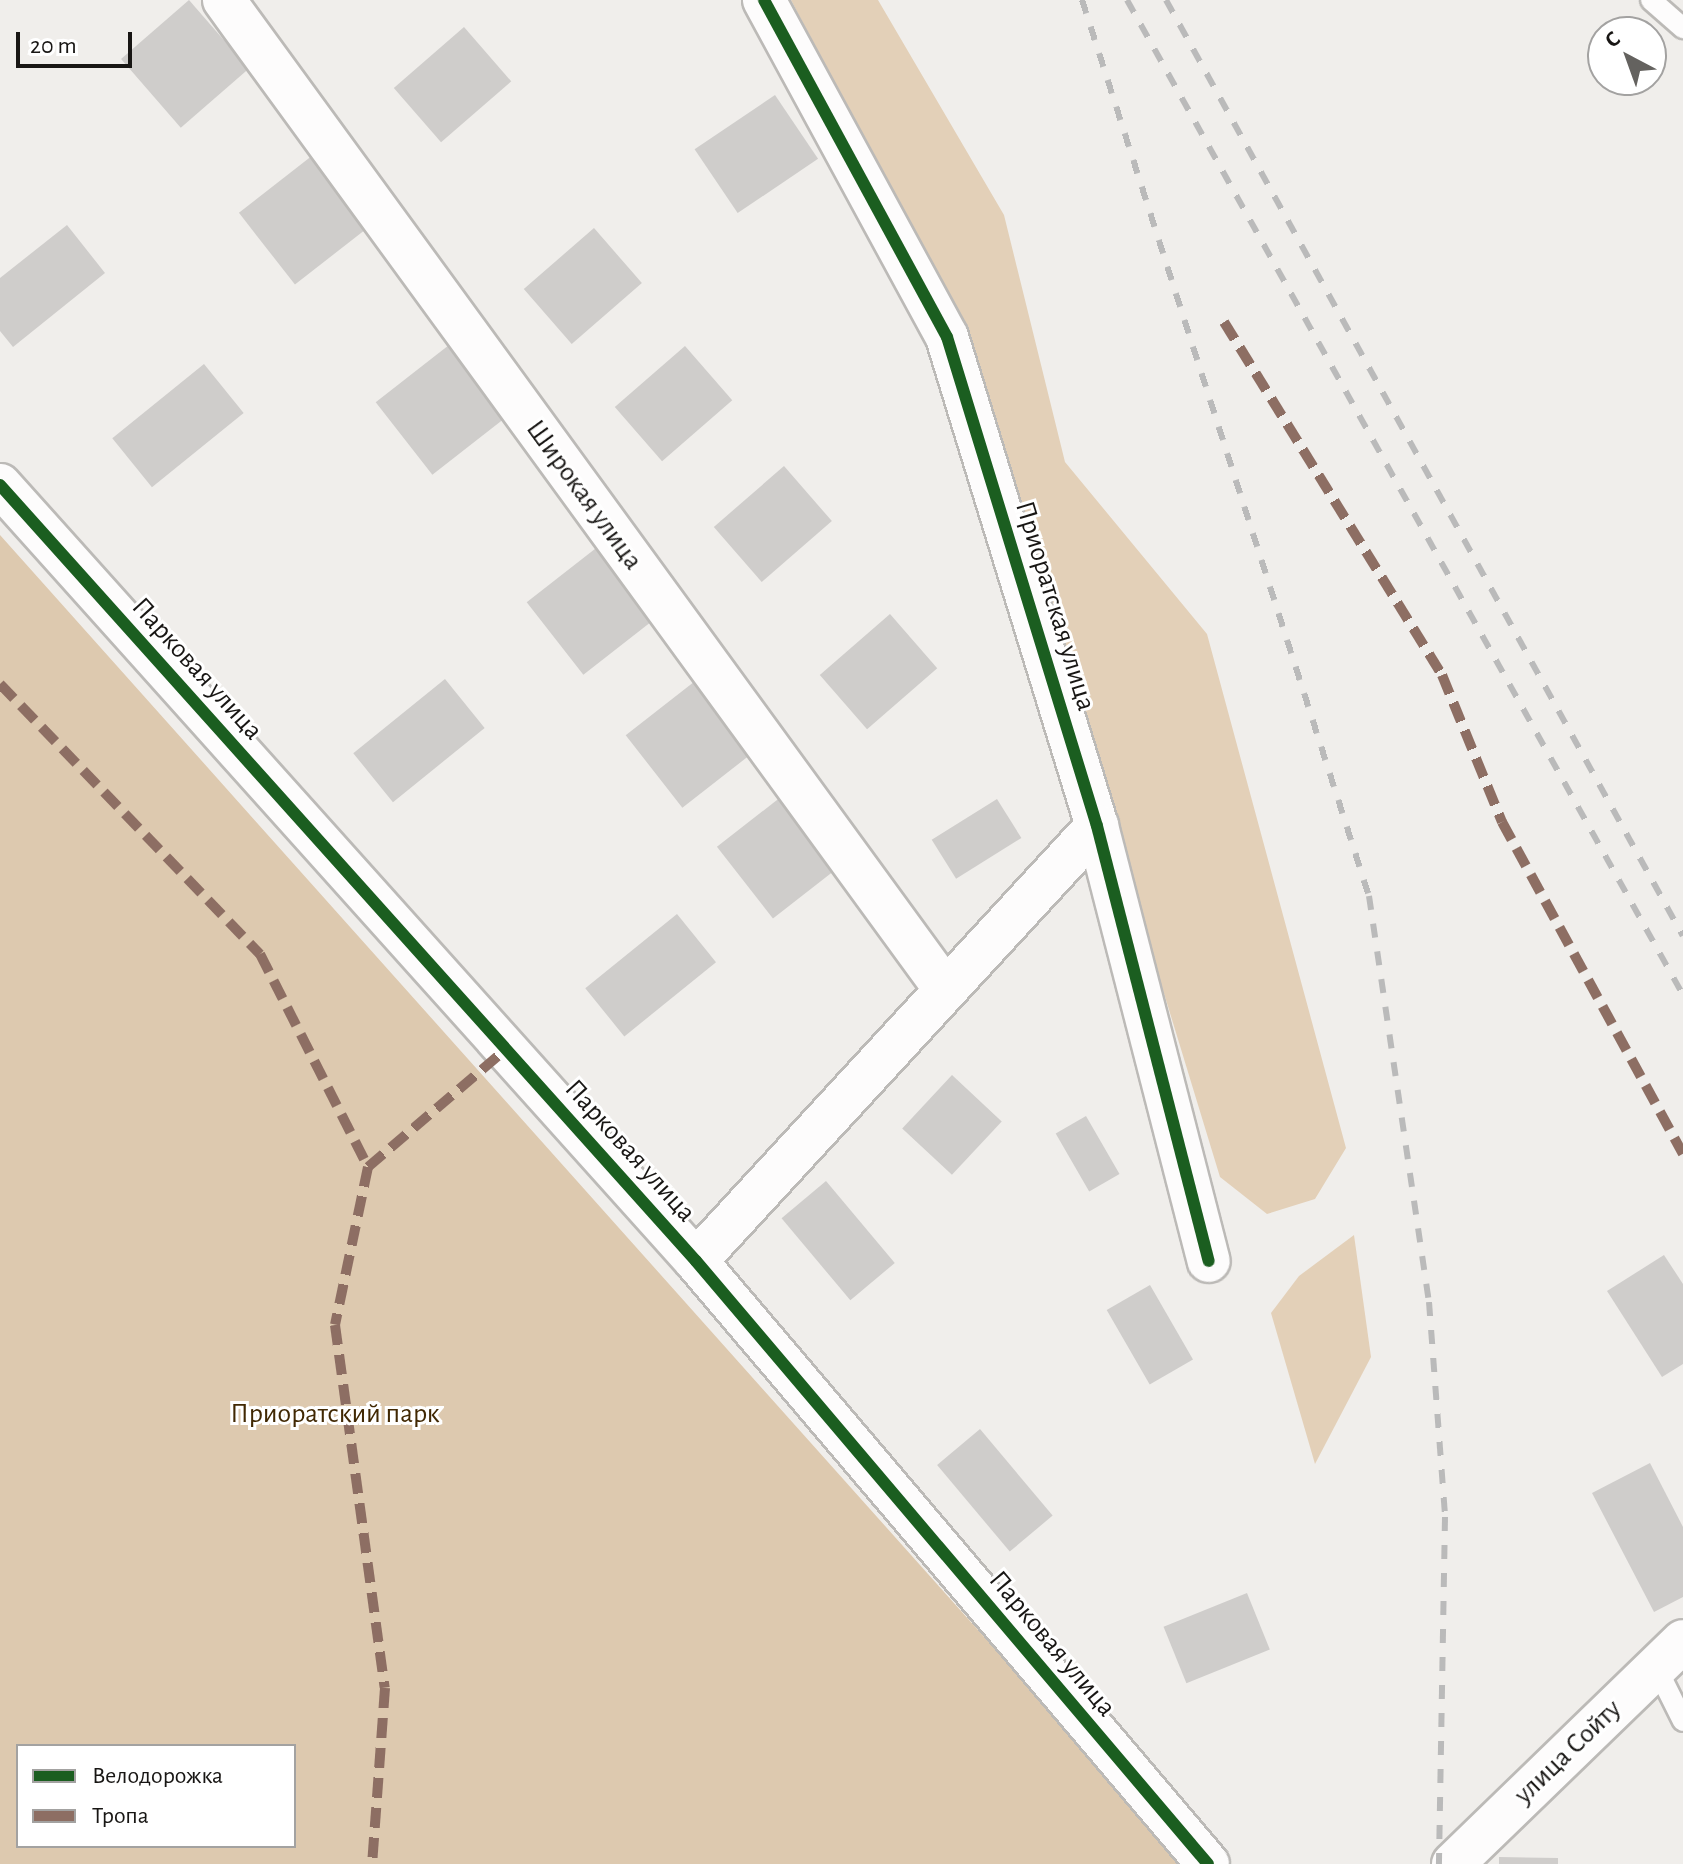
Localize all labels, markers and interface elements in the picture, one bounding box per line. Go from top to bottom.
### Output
scale bar [20,16,136,66]
north arrow [1587,16,1667,96]
text: С [1601,27,1624,52]
text: 20 m [30,34,77,58]
street label: Широкая улица [518,413,650,577]
street label: Приоратская улица [1007,497,1103,715]
street label: Парковая улица [124,591,270,747]
street label: Парковая улица [557,1073,703,1229]
park label: Приоратский парк [230,1397,440,1431]
street label: Парковая улица [981,1564,1123,1724]
street label: улица Сойту [1507,1693,1629,1811]
legend [16,1744,296,1848]
text: Велодорожка [92,1764,223,1788]
text: Тропа [92,1804,149,1828]

